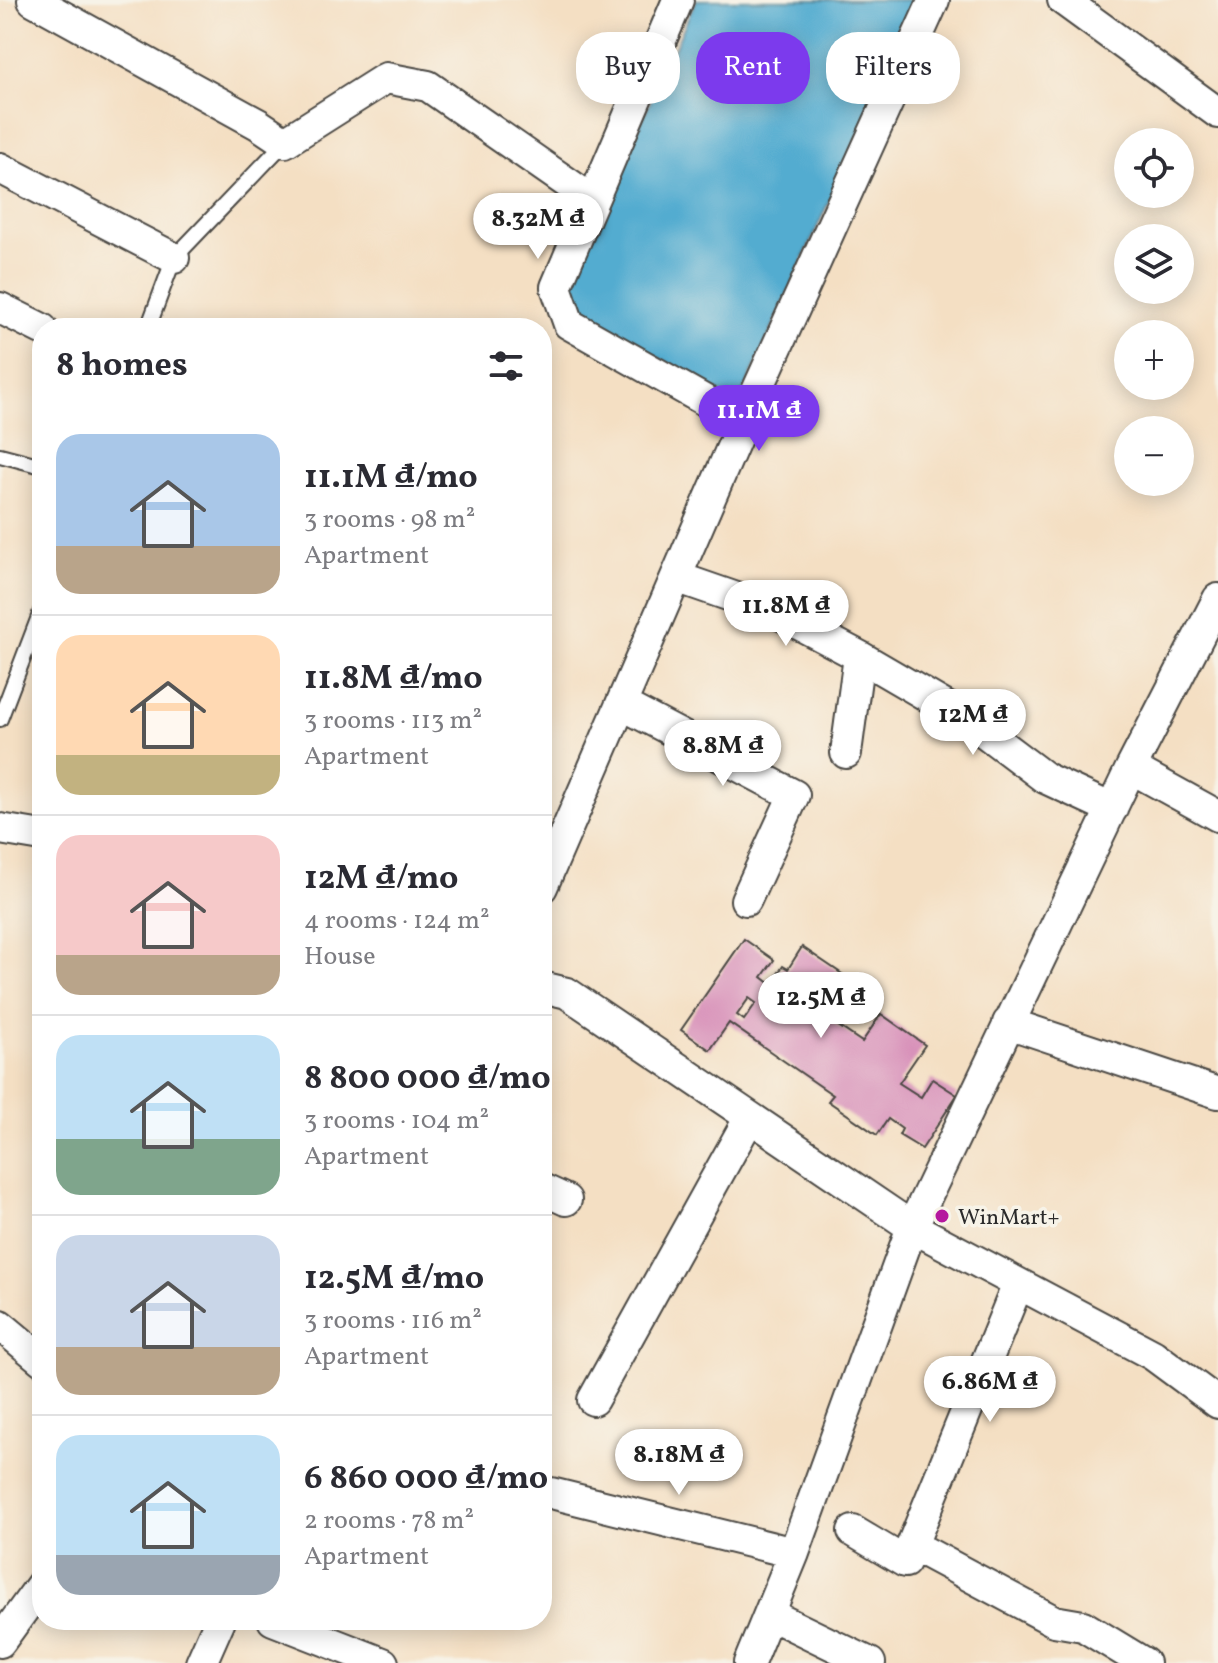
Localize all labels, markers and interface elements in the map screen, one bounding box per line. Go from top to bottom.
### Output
chip: Buy [576,32,680,104]
chip: Rent [696,32,810,104]
chip: Filters [826,32,960,104]
map controls [1114,128,1194,496]
button: locate [1114,128,1194,208]
pin: 8.32M ₫ [464,193,612,261]
text: 8.32M ₫ [491,201,585,237]
button: layers [1114,224,1194,304]
button: + [1114,320,1194,400]
text: 8 homes [56,343,188,390]
icon: filters [484,344,528,388]
pin: 11.1M ₫ [685,385,833,453]
text: 11.1M ₫ [717,393,801,429]
button: − [1114,416,1194,496]
text: 11.1M ₫/mo [304,455,478,502]
icon: home [120,466,216,562]
text: 3 rooms · 98 m² [304,502,475,538]
text: Apartment [304,538,429,574]
pin: 11.8M ₫ [712,580,860,648]
text: 11.8M ₫ [742,588,830,624]
text: 11.8M ₫/mo [304,656,483,703]
icon: home [120,667,216,763]
pin: 12M ₫ [917,689,1029,757]
text: 12M ₫ [938,697,1008,733]
text: 3 rooms · 113 m² [304,703,482,739]
pin: 8.8M ₫ [658,720,788,788]
text: 8.8M ₫ [682,728,764,764]
text: Apartment [304,739,429,775]
text: 12M ₫/mo [304,856,459,903]
icon: home [120,867,216,963]
text: 4 rooms · 124 m² [304,903,490,939]
text: House [304,939,376,975]
pin: 12.5M ₫ [747,972,895,1040]
text: 12.5M ₫ [776,980,866,1016]
text: 8 800 000 ₫/mo [304,1056,551,1103]
icon: home [120,1067,216,1163]
text: 3 rooms · 104 m² [304,1103,489,1139]
text: Apartment [304,1139,429,1175]
place label: WinMart+ [958,1203,1060,1234]
marker: WinMart+ [933,1207,951,1225]
text: 12.5M ₫/mo [304,1256,484,1303]
icon: home [120,1267,216,1363]
text: 3 rooms · 116 m² [304,1303,482,1339]
text: Apartment [304,1339,429,1375]
pin: 6.86M ₫ [916,1356,1064,1424]
text: 6.86M ₫ [942,1364,1038,1400]
pin: 8.18M ₫ [605,1429,753,1497]
text: 8.18M ₫ [633,1437,725,1473]
text: 6 860 000 ₫/mo [304,1456,548,1503]
icon: home [120,1467,216,1563]
text: 2 rooms · 78 m² [304,1503,474,1539]
text: Apartment [304,1539,429,1575]

